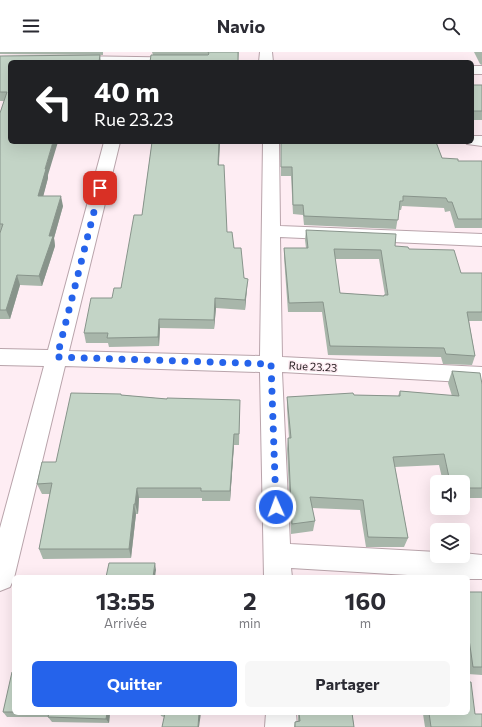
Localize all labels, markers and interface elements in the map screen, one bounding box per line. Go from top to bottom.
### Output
icon: menu [20,15,42,37]
text: Navio [217,15,265,37]
icon: search [440,15,462,37]
text: 40 m [94,74,160,108]
icon: left [28,76,80,128]
text: Rue 23.23 [94,108,173,130]
pin [83,171,117,205]
icon: arrive [89,177,111,199]
street label: Rue 23.23 [288,358,338,374]
map controls [430,475,470,563]
button: sound [430,475,470,515]
position arrow [255,486,297,528]
button: layers [430,523,470,563]
text: 13:55 [96,586,155,615]
text: 2 [243,586,257,615]
text: 160 [345,586,386,615]
text: Arrivée [104,615,147,631]
text: min [239,615,261,631]
text: m [360,615,371,631]
button: Quitter [32,661,237,707]
button: Partager [245,661,450,707]

